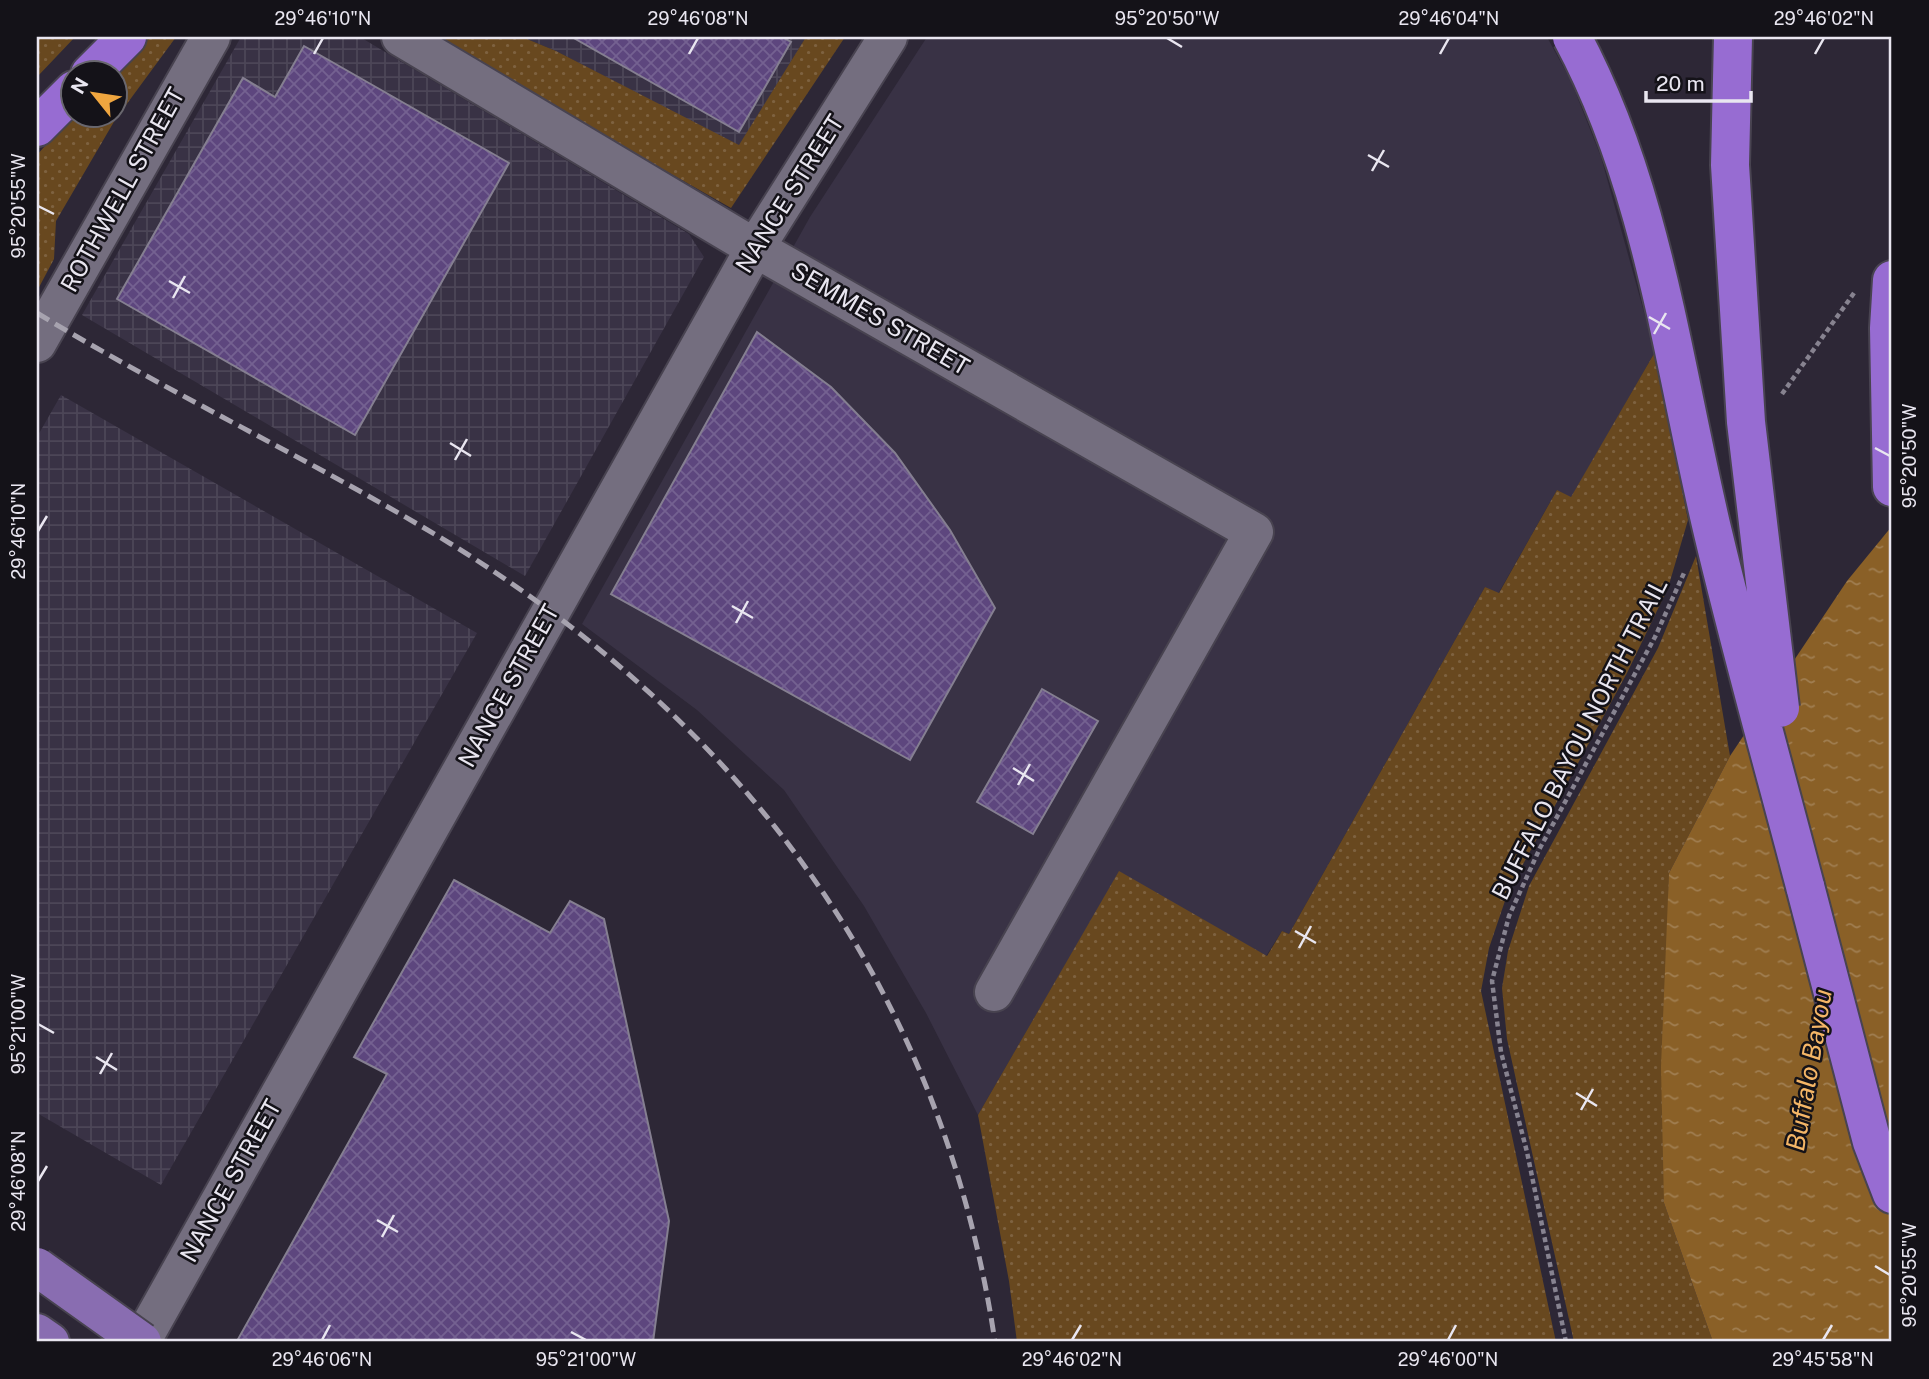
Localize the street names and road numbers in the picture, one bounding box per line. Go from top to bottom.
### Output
street label: ROTHWELL STREET [54,83,190,296]
street label: NANCE STREET [729,109,849,278]
street label: SEMMES STREET [786,256,975,381]
street label: BUFFALO BAYOU NORTH TRAIL [1486,573,1673,904]
street label: NANCE STREET [452,599,564,772]
street label: NANCE STREET [174,1094,286,1267]

